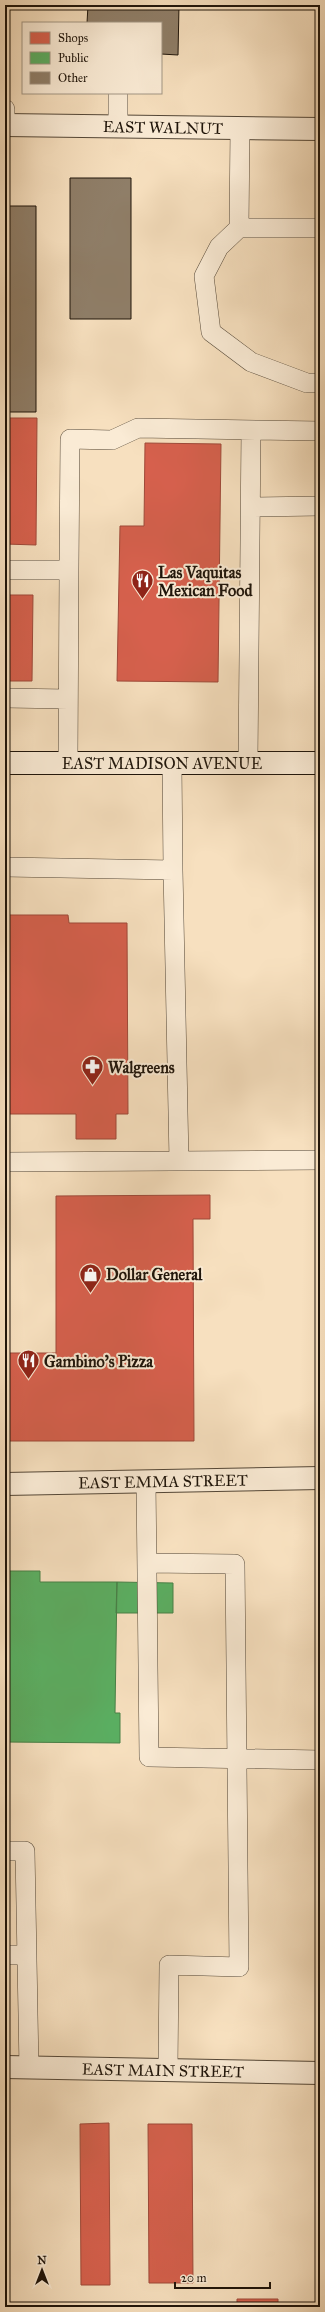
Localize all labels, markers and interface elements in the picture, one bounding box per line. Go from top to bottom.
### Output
legend [22,22,162,94]
text: Shops [58,31,88,45]
text: Public [58,51,89,65]
text: Other [58,71,88,85]
street label: EAST WALNUT [103,117,223,138]
place label: Las Vaquitas Mexican Food [158,563,253,600]
restaurant icon: Las Vaquitas Mexican Food [129,568,155,601]
street label: EAST MADISON AVENUE [62,754,262,773]
pharmacy icon: Walgreens [80,1054,106,1087]
place label: Walgreens [108,1058,175,1078]
shop icon: Dollar General [77,1261,103,1294]
place label: Dollar General [106,1265,203,1284]
restaurant icon: Gambino's Pizza [16,1348,42,1381]
place label: Gambino's Pizza [44,1352,154,1371]
street label: EAST EMMA STREET [78,1471,248,1492]
street label: EAST MAIN STREET [82,2060,244,2081]
north arrow [22,2250,62,2290]
text: N [37,2254,47,2267]
scale bar [175,2264,270,2290]
text: 20 m [181,2271,207,2285]

